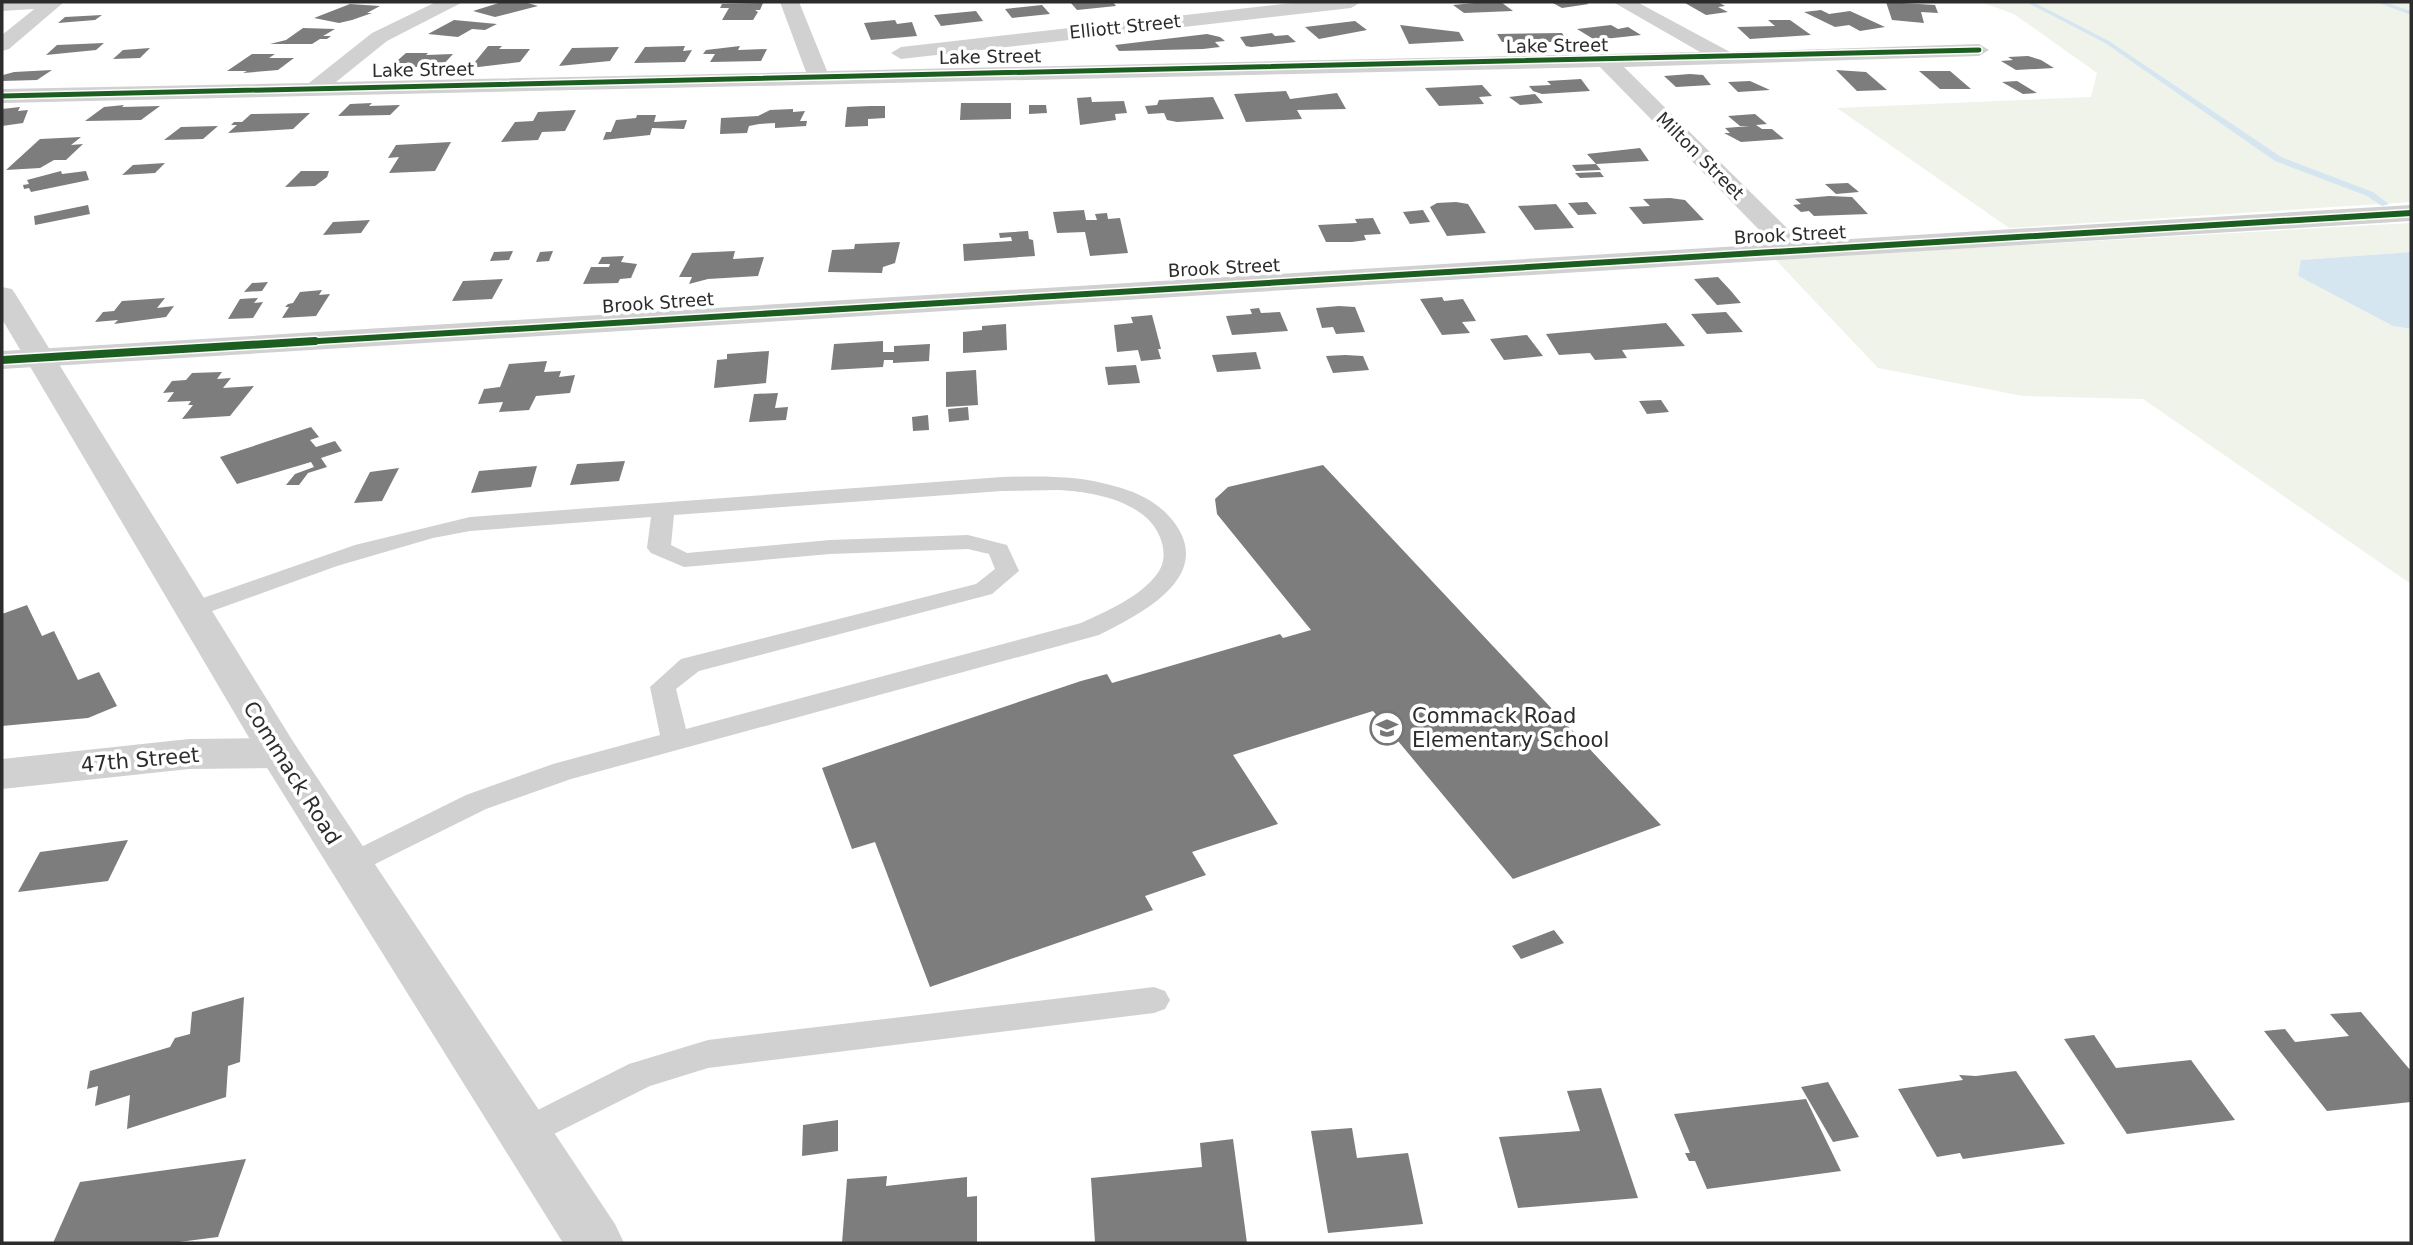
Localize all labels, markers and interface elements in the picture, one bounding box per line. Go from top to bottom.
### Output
street label: Elliott Street [1068,10,1182,43]
street label: Lake Street [1506,34,1608,57]
street label: Lake Street [939,45,1041,68]
street label: Lake Street [372,58,474,81]
street label: Milton Street [1652,107,1749,204]
street label: Brook Street [1733,221,1847,248]
street label: Brook Street [1167,254,1281,281]
street label: Brook Street [601,288,715,317]
street label: Commack Road [238,697,346,849]
place label: Commack Road Elementary School [1412,704,1609,752]
school or university icon: Commack Road Elementary School [1368,709,1406,747]
street label: 47th Street [80,743,200,777]

